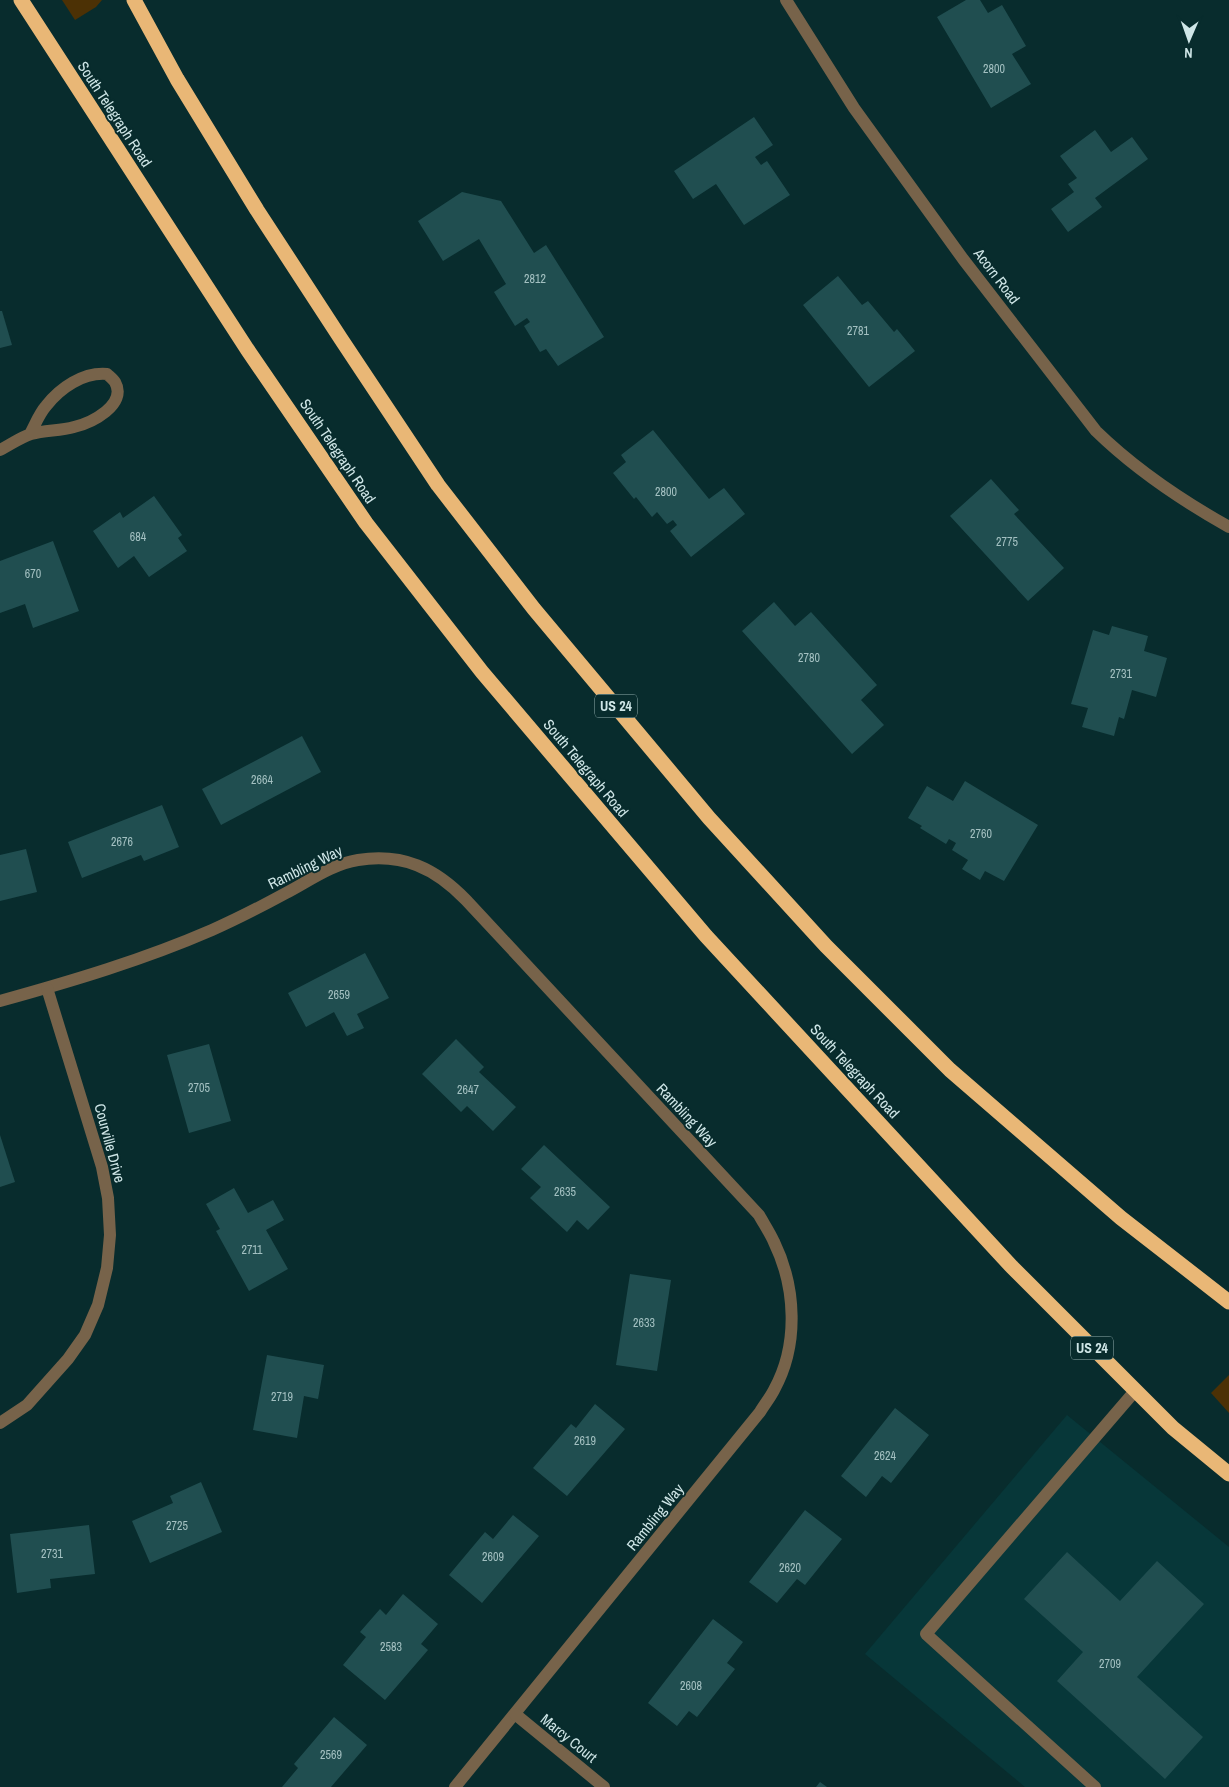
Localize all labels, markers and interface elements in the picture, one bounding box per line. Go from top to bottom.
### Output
north arrow [1164,15,1214,65]
text: N [1184,44,1193,62]
street label: South Telegraph Road [73,57,157,171]
house number: 2800 [983,61,1005,77]
street label: Acorn Road [968,243,1025,308]
house number: 2812 [524,271,546,287]
house number: 2781 [847,323,869,339]
street label: South Telegraph Road [295,394,381,508]
house number: 2800 [655,484,677,500]
house number: 684 [130,529,147,545]
house number: 2775 [996,534,1018,550]
house number: 670 [25,566,41,582]
house number: 2780 [798,650,820,666]
house number: 2731 [1110,666,1132,682]
road number: US 24 [595,694,637,718]
street label: South Telegraph Road [539,714,633,822]
house number: 2664 [251,772,273,788]
house number: 2760 [970,826,992,842]
house number: 2676 [111,834,133,850]
street label: Rambling Way [264,840,346,894]
house number: 2659 [328,987,350,1003]
street label: South Telegraph Road [806,1019,904,1123]
street label: Rambling Way [652,1079,723,1152]
house number: 2705 [188,1080,210,1096]
house number: 2647 [457,1082,479,1098]
street label: Courville Drive [89,1101,131,1185]
house number: 2635 [554,1184,576,1200]
house number: 2711 [241,1242,263,1258]
house number: 2633 [633,1315,655,1331]
road number: US 24 [1071,1336,1113,1360]
house number: 2719 [271,1389,293,1405]
house number: 2619 [574,1433,596,1449]
house number: 2624 [874,1448,896,1464]
street label: Rambling Way [622,1479,689,1555]
house number: 2725 [166,1518,188,1534]
house number: 2731 [41,1546,63,1562]
house number: 2609 [482,1549,504,1565]
house number: 2620 [779,1560,801,1576]
house number: 2583 [380,1639,402,1655]
house number: 2709 [1099,1656,1121,1672]
house number: 2608 [680,1678,702,1694]
street label: Marcy Court [536,1709,602,1768]
house number: 2569 [320,1747,342,1763]

